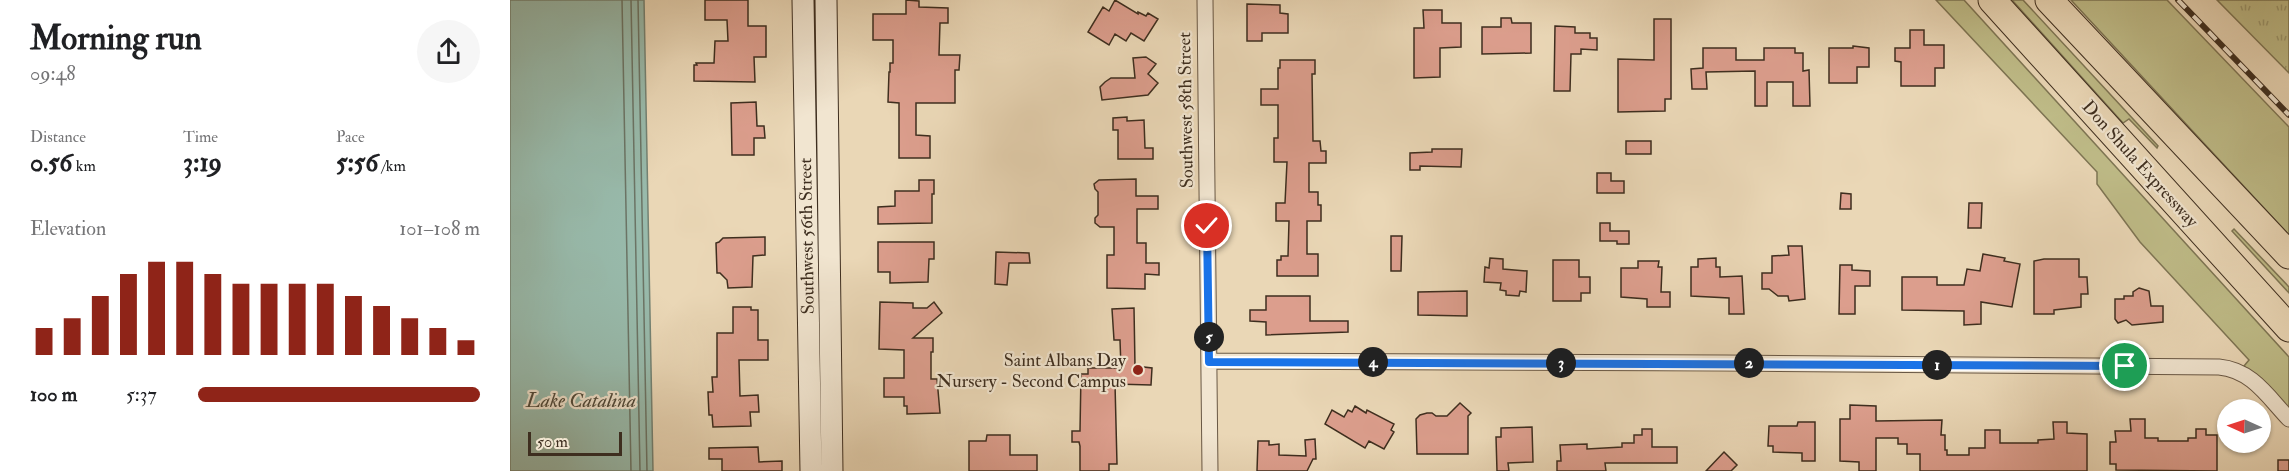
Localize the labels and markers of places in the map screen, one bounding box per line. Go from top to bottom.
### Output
pin [1181,200,1232,251]
pin: 5 [1194,322,1224,352]
pin [2099,340,2150,391]
pin: 4 [1358,347,1388,377]
pin: 3 [1546,348,1576,378]
pin: 2 [1734,348,1764,378]
place label: Saint Albans Day Nursery - Second Campus [937,349,1127,393]
pin: 1 [1922,350,1952,380]
marker: Saint Albans Day Nursery - Second Campus [1131,363,1145,377]

